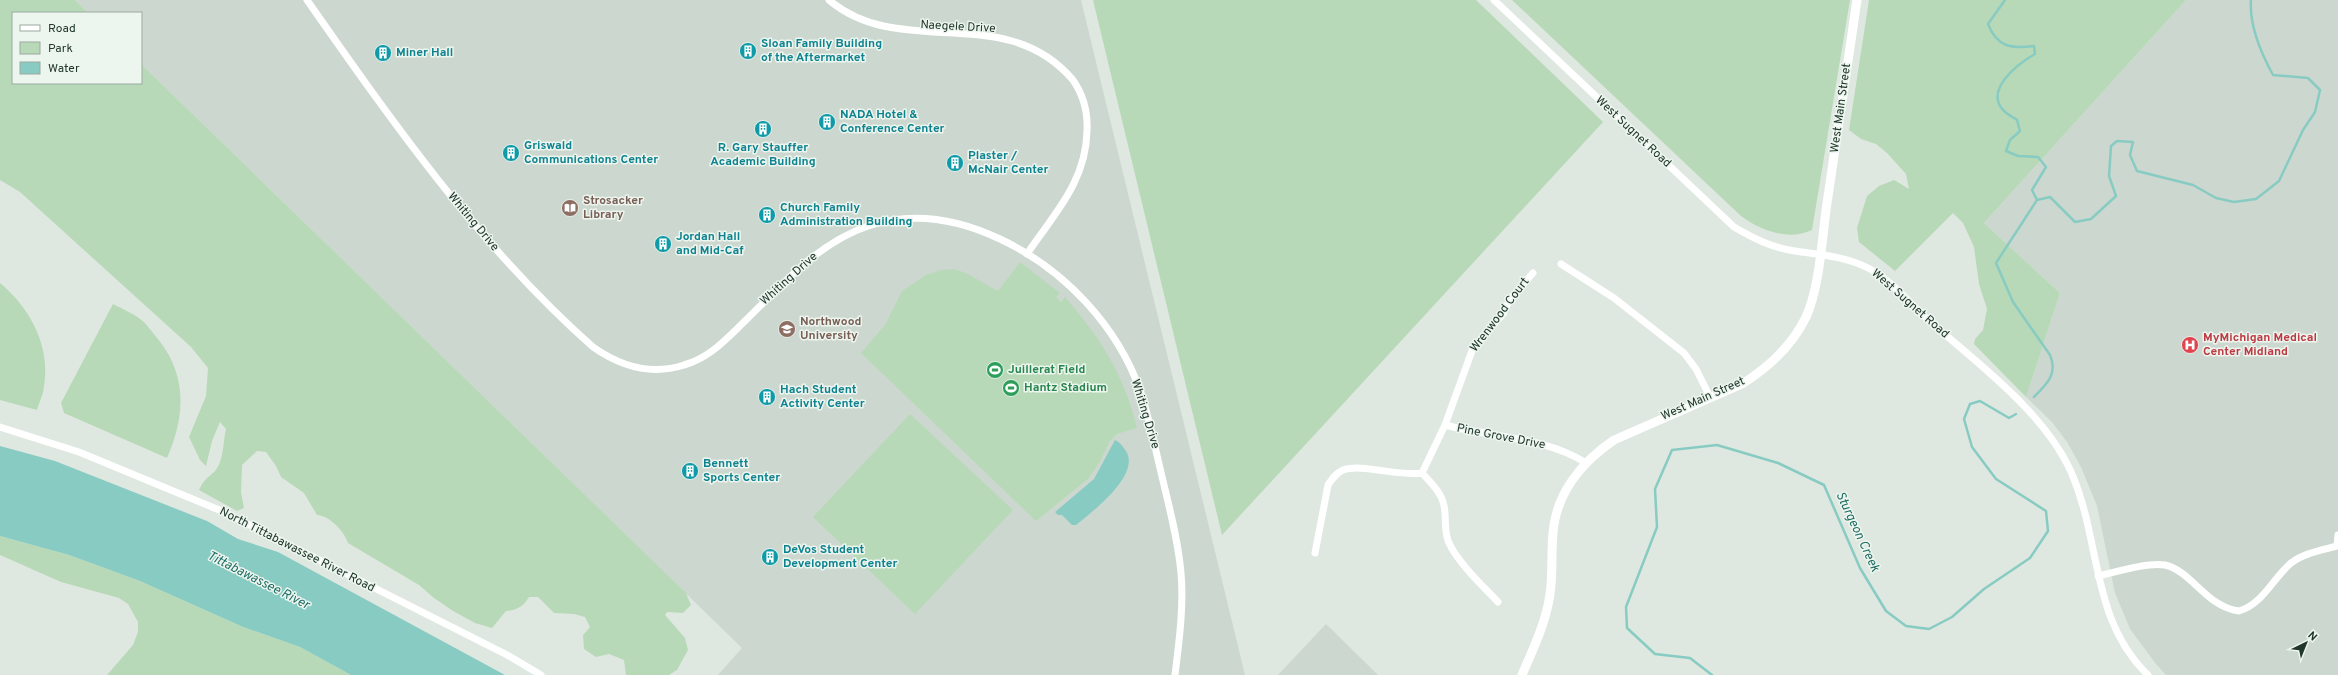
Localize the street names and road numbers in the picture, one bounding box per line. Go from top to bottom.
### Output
street label: Naegele Drive [920,17,996,37]
street label: West Main Street [1827,62,1855,154]
street label: West Sugnet Road [1592,93,1674,171]
street label: Whiting Drive [444,189,502,255]
street label: Whiting Drive [757,249,821,309]
street label: West Sugnet Road [1868,266,1952,342]
street label: Wrenwood Court [1467,274,1533,356]
street label: West Main Street [1658,373,1748,425]
street label: Whiting Drive [1127,377,1163,451]
street label: Pine Grove Drive [1455,421,1547,453]
street label: North Tittabawassee River Road [217,504,377,596]

